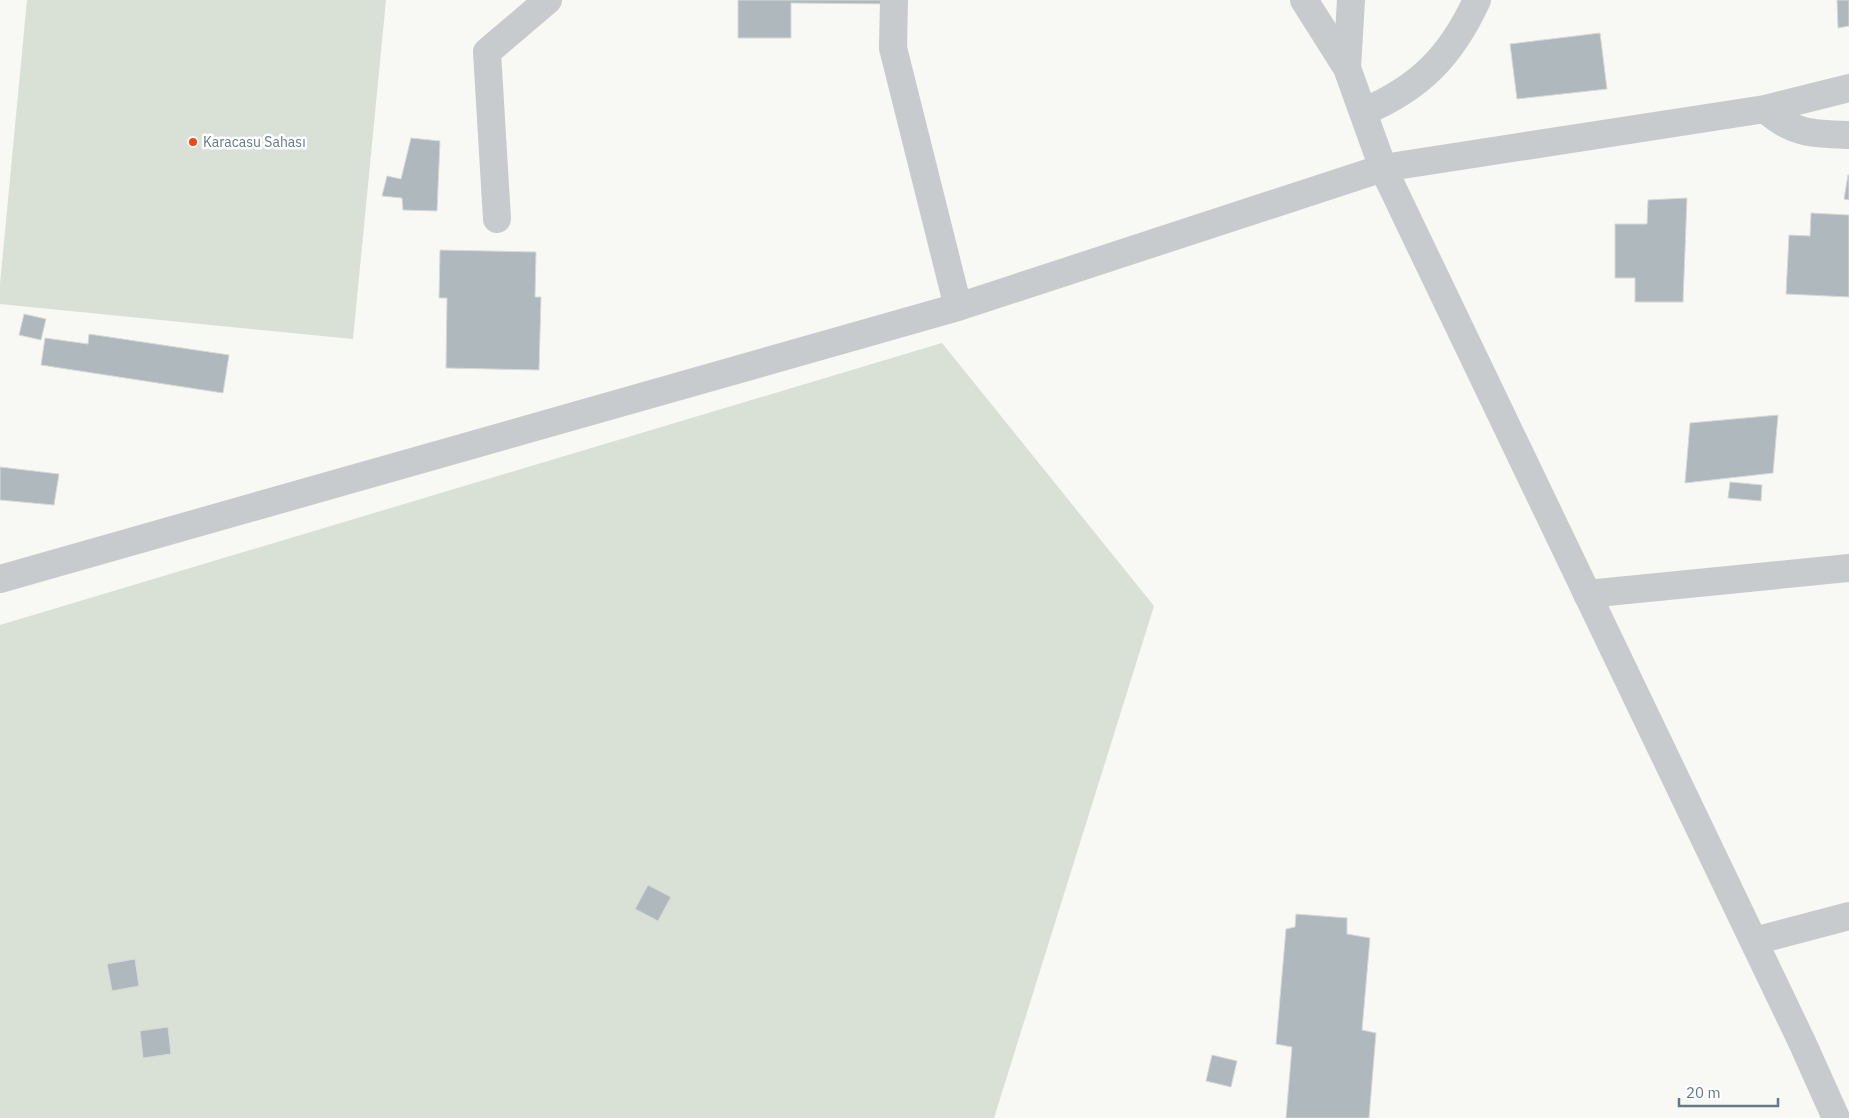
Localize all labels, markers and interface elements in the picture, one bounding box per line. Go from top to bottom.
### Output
place label: Karacasu Sahası [203,133,306,151]
marker: Karacasu Sahası [187,136,199,148]
scale bar [1679,1076,1778,1108]
text: 20 m [1686,1083,1721,1102]

